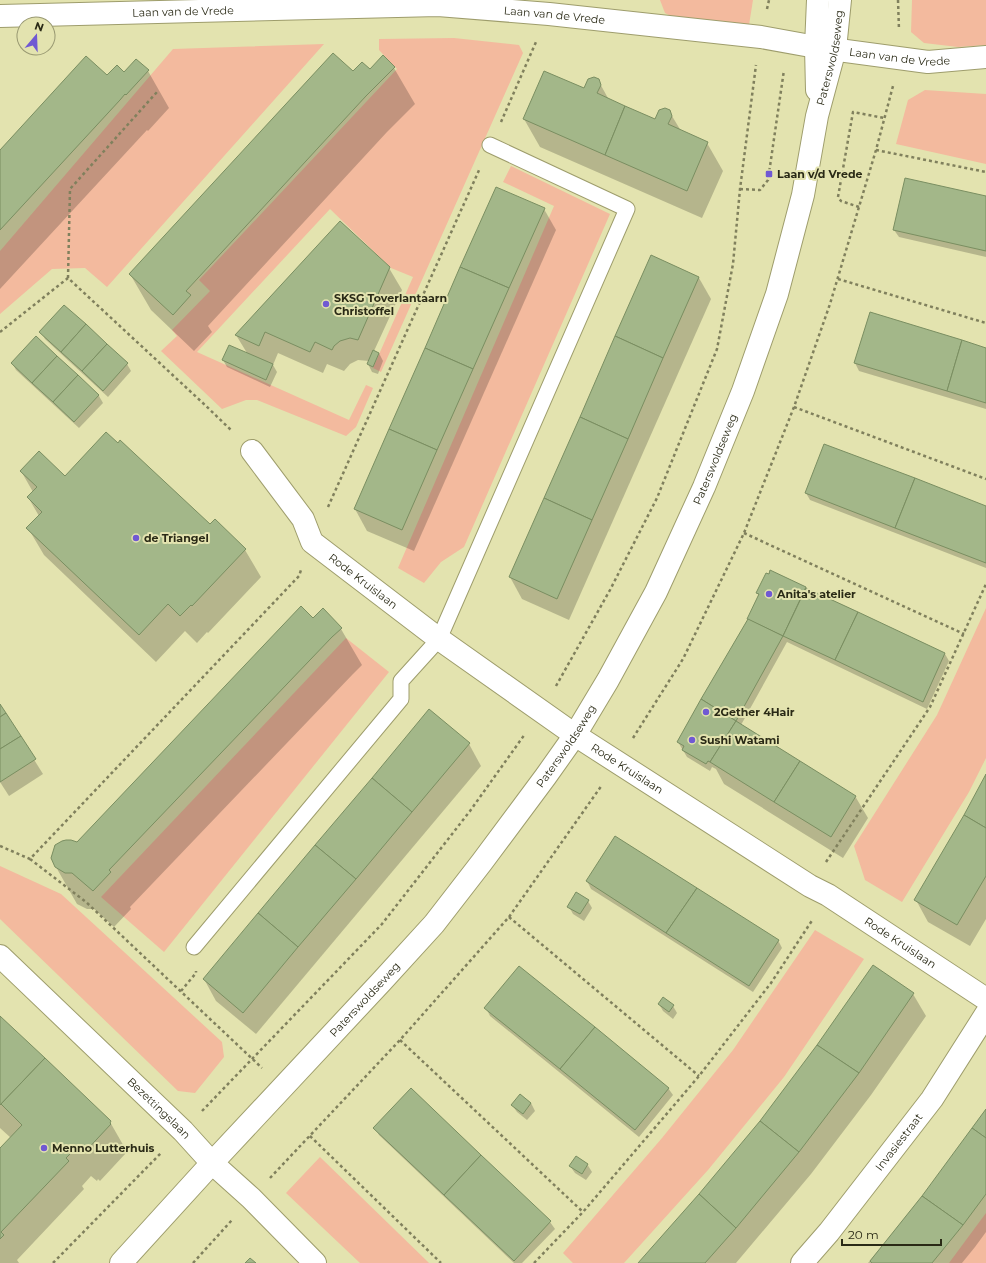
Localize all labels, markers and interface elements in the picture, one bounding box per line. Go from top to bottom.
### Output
street label: Laan van de Vrede [132,3,234,20]
street label: Laan van de Vrede [503,3,606,27]
street label: Paterswoldseweg [813,9,846,107]
north arrow [16,16,56,56]
text: N [33,18,46,35]
street label: Laan van de Vrede [848,45,951,69]
place label: Laan v/d Vrede [777,167,863,181]
marker: Laan v/d Vrede [764,169,774,179]
place label: SKSG Toverlantaarn Christoffel [334,291,447,318]
marker: SKSG Toverlantaarn Christoffel [321,299,331,309]
street label: Paterswoldseweg [690,412,740,507]
place label: de Triangel [144,531,209,545]
marker: de Triangel [131,533,141,543]
street label: Rode Kruislaan [326,550,400,612]
place label: Anita's atelier [776,587,856,601]
marker: Anita's atelier [764,589,774,599]
street label: Paterswoldseweg [533,702,599,790]
place label: 2Gether 4Hair [714,705,795,719]
marker: 2Gether 4Hair [701,707,711,717]
place label: Sushi Watami [700,733,780,747]
marker: Sushi Watami [687,735,697,745]
street label: Rode Kruislaan [588,740,666,797]
street label: Rode Kruislaan [862,914,939,971]
street label: Paterswoldseweg [326,959,403,1040]
street label: Bezettingslaan [124,1074,194,1142]
street label: Invasiestraat [872,1110,926,1174]
place label: Menno Lutterhuis [52,1141,155,1155]
marker: Menno Lutterhuis [39,1143,49,1153]
scale bar [842,1221,941,1247]
text: 20 m [848,1227,879,1242]

